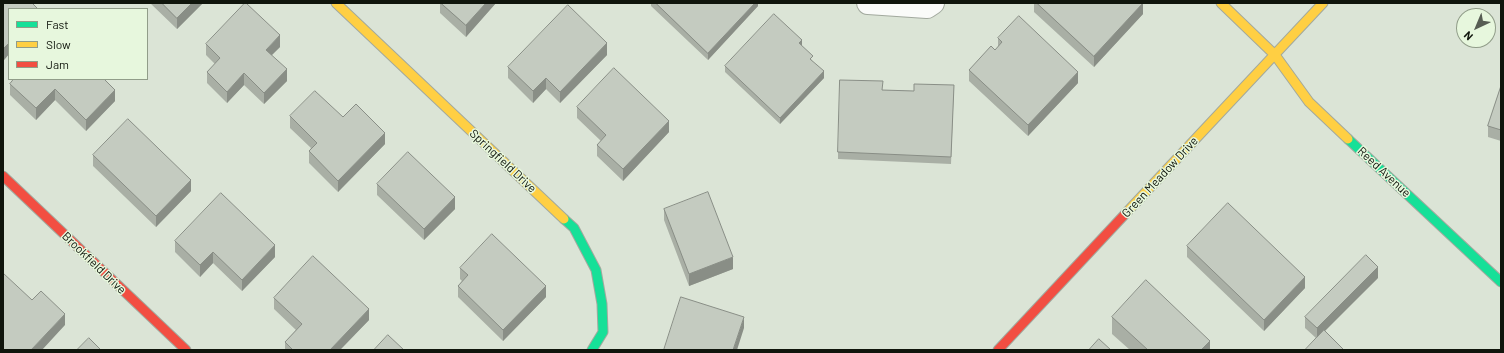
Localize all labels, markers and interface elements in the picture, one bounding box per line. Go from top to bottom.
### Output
legend [8,8,148,80]
north arrow [1456,8,1496,48]
text: Fast [46,17,69,31]
text: N [1461,29,1475,43]
text: Slow [46,37,71,51]
text: Jam [46,57,69,71]
street label: Springfield Drive [467,126,539,196]
street label: Green Meadow Drive [1119,134,1201,220]
street label: Reed Avenue [1355,144,1413,200]
street label: Brookfield Drive [59,229,129,297]

